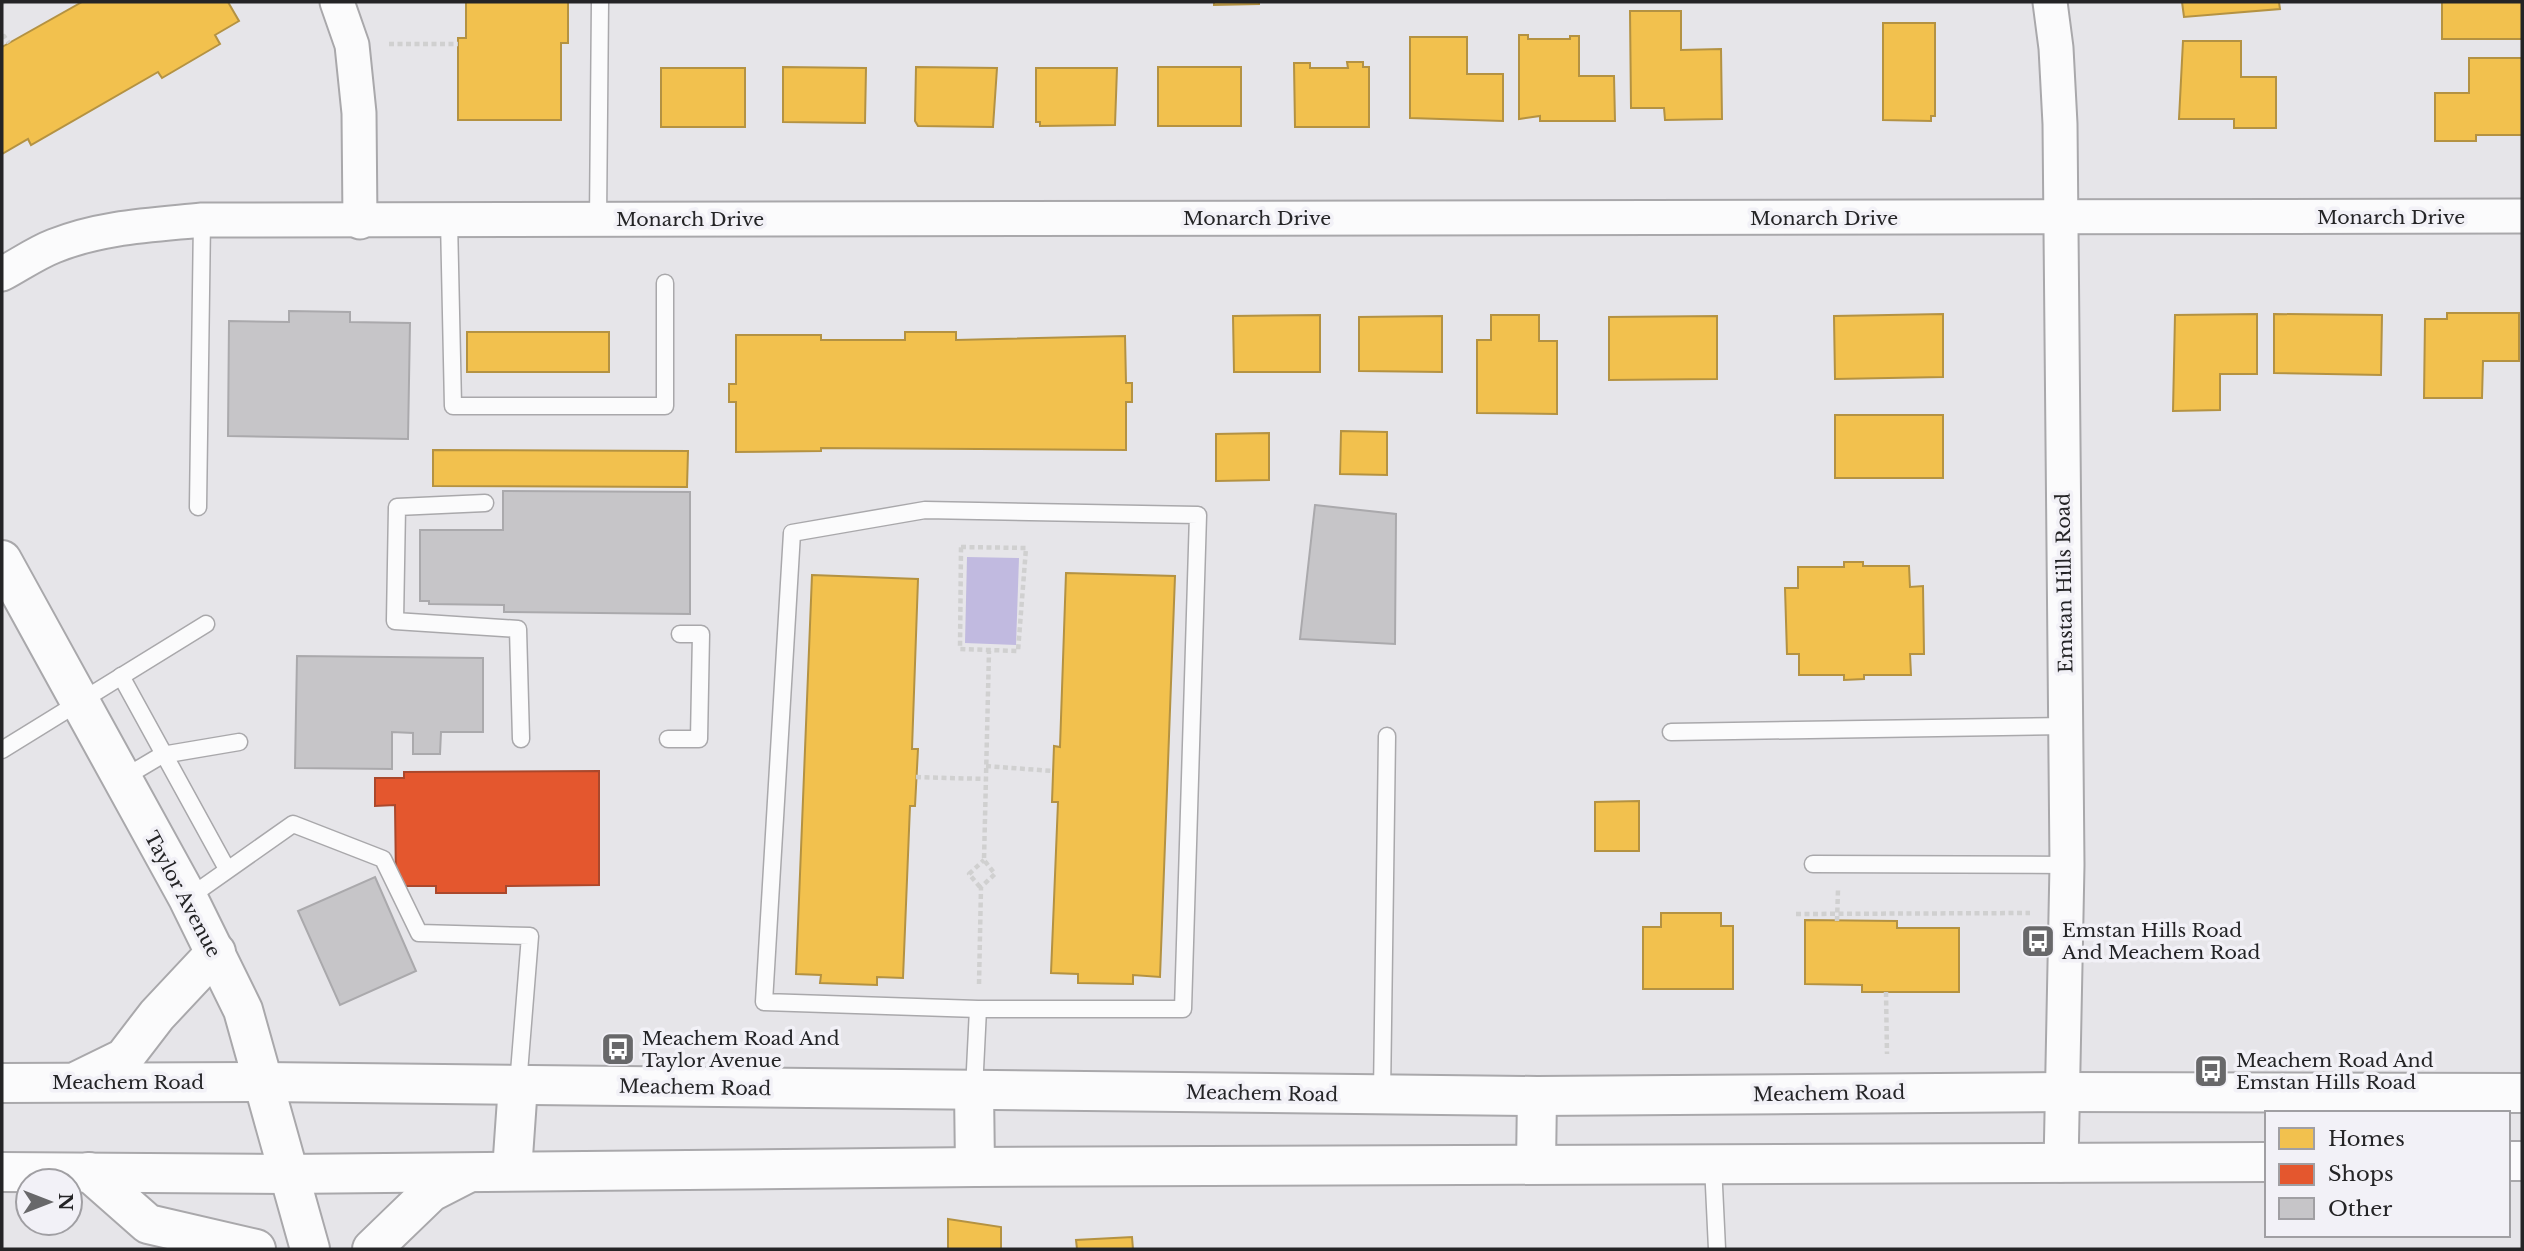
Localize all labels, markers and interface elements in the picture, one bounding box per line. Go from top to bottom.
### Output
street label: Monarch Drive [2317,206,2465,229]
street label: Monarch Drive [1183,207,1331,230]
street label: Monarch Drive [1750,207,1898,230]
street label: Monarch Drive [616,208,764,231]
street label: Emstan Hills Road [2051,493,2078,673]
street label: Taylor Avenue [140,827,225,961]
place label: Emstan Hills Road And Meachem Road [2061,919,2260,964]
bus stop icon: Emstan Hills Road And Meachem Road [2019,922,2057,960]
place label: Meachem Road And Taylor Avenue [642,1027,840,1072]
bus stop icon: Meachem Road And Taylor Avenue [599,1030,637,1068]
place label: Meachem Road And Emstan Hills Road [2236,1049,2434,1094]
bus stop icon: Meachem Road And Emstan Hills Road [2192,1052,2230,1090]
street label: Meachem Road [52,1071,204,1094]
street label: Meachem Road [619,1075,771,1100]
street label: Meachem Road [1186,1081,1338,1106]
street label: Meachem Road [1753,1081,1905,1106]
legend [2265,1111,2510,1237]
text: Homes [2328,1126,2405,1152]
text: Shops [2328,1161,2394,1187]
north arrow [14,1167,84,1237]
text: N [54,1193,77,1211]
text: Other [2328,1196,2392,1222]

